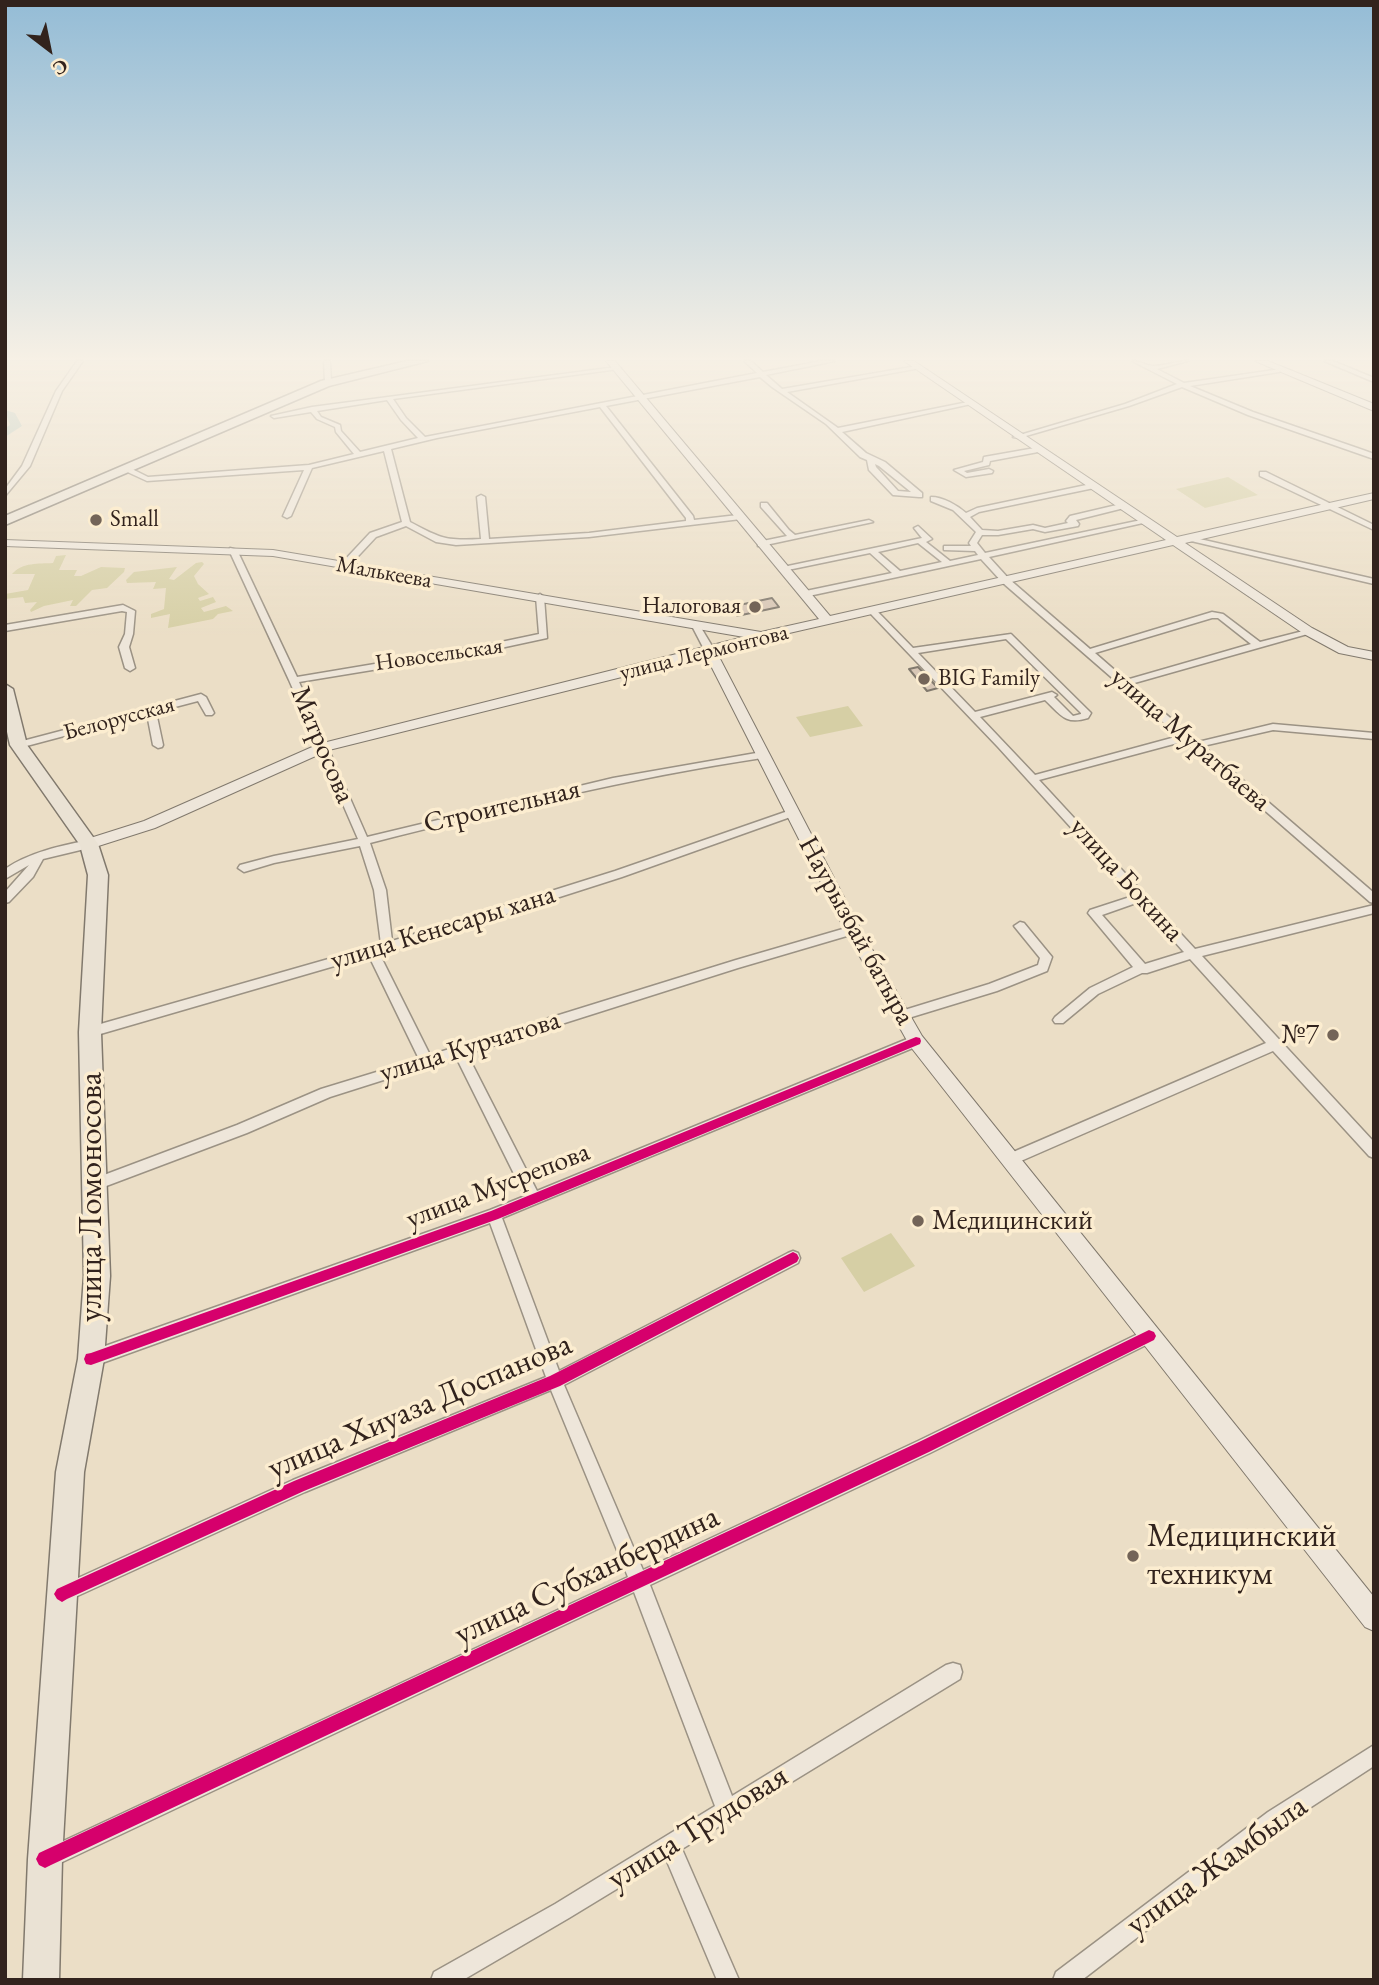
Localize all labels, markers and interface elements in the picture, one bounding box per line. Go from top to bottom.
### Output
north arrow [14,14,84,84]
text: С [48,53,73,81]
place label: Small [110,506,159,534]
marker: Small [88,512,104,528]
street label: Малькеева [334,551,434,595]
place label: Налоговая [642,593,741,621]
marker: Налоговая [747,599,763,615]
street label: улица Лермонтова [617,619,791,687]
street label: Новосельская [373,632,505,678]
street label: улица Муратбаева [1103,661,1277,819]
place label: BIG Family [938,665,1040,693]
marker: BIG Family [916,671,932,687]
street label: Матросова [282,682,362,808]
street label: Белорусская [60,691,178,747]
street label: Строительная [420,773,584,841]
street label: улица Бокина [1062,811,1190,949]
street label: Наурызбай батыра [790,831,922,1031]
street label: улица Кенесары хана [327,878,559,978]
street label: улица Курчатова [376,1004,564,1090]
place label: №7 [1281,1018,1319,1052]
marker: №7 [1325,1027,1341,1043]
street label: улица Ломоносова [72,1072,112,1322]
street label: улица Мусрепова [401,1136,595,1236]
place label: Медицинский [932,1204,1093,1238]
marker: Медицинский [910,1213,926,1229]
street label: улица Хиуаза Доспанова [262,1325,578,1489]
street label: улица Субханбердина [448,1497,726,1655]
place label: Медицинский техникум [1147,1517,1337,1595]
marker: Медицинский техникум [1125,1548,1141,1564]
street label: улица Трудовая [600,1757,796,1899]
street label: улица Жамбыла [1119,1787,1315,1945]

